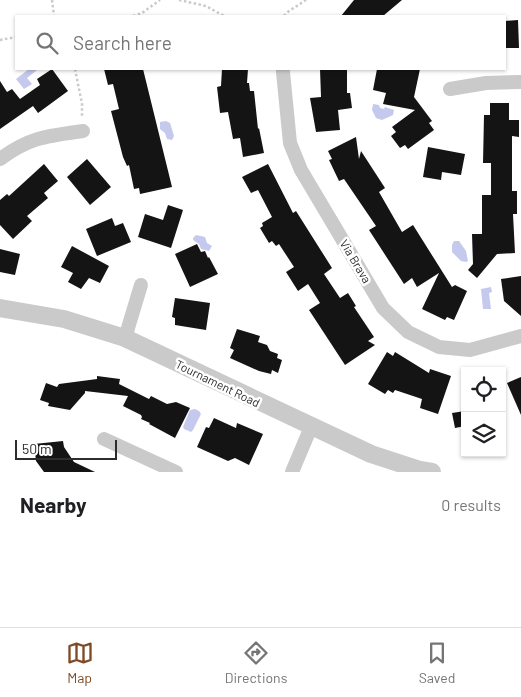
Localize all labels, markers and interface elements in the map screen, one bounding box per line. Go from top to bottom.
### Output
search box [15,15,506,70]
icon: search [33,29,61,57]
text: Search here [73,31,172,54]
street label: Via Brava [338,237,374,285]
street label: Tournament Road [174,357,262,409]
map controls [461,367,506,457]
button: locate [461,367,506,412]
button: layers [461,412,506,457]
scale bar [15,437,118,460]
text: 50 m [22,440,51,457]
text: Nearby [20,492,86,517]
text: 0 results [441,495,501,514]
tab: Map [66,639,94,686]
tab: Directions [225,639,287,686]
tab: Saved [419,639,455,686]

